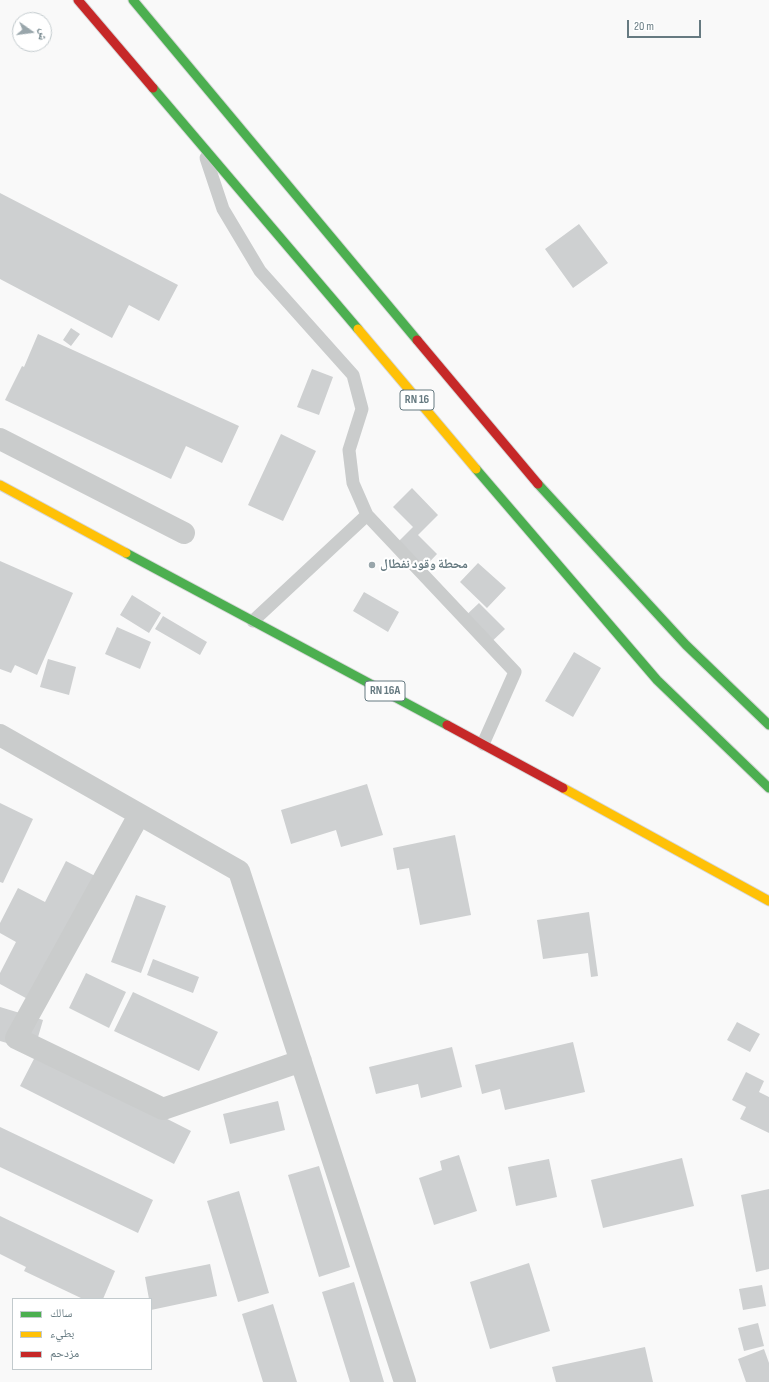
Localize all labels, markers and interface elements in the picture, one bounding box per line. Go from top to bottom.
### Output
north arrow [12,12,52,52]
scale bar [629,12,703,38]
text: 20 m [634,19,654,34]
text: ش [35,28,51,42]
road number: RN 16 [400,390,434,410]
place label: محطة وقود نفطال [380,557,468,573]
marker: محطة وقود نفطال [367,560,377,570]
road number: RN 16A [365,681,405,701]
legend [12,1298,152,1370]
text: سالك [50,1306,72,1321]
text: بطيء [50,1326,74,1341]
text: مزدحم [50,1346,79,1361]

